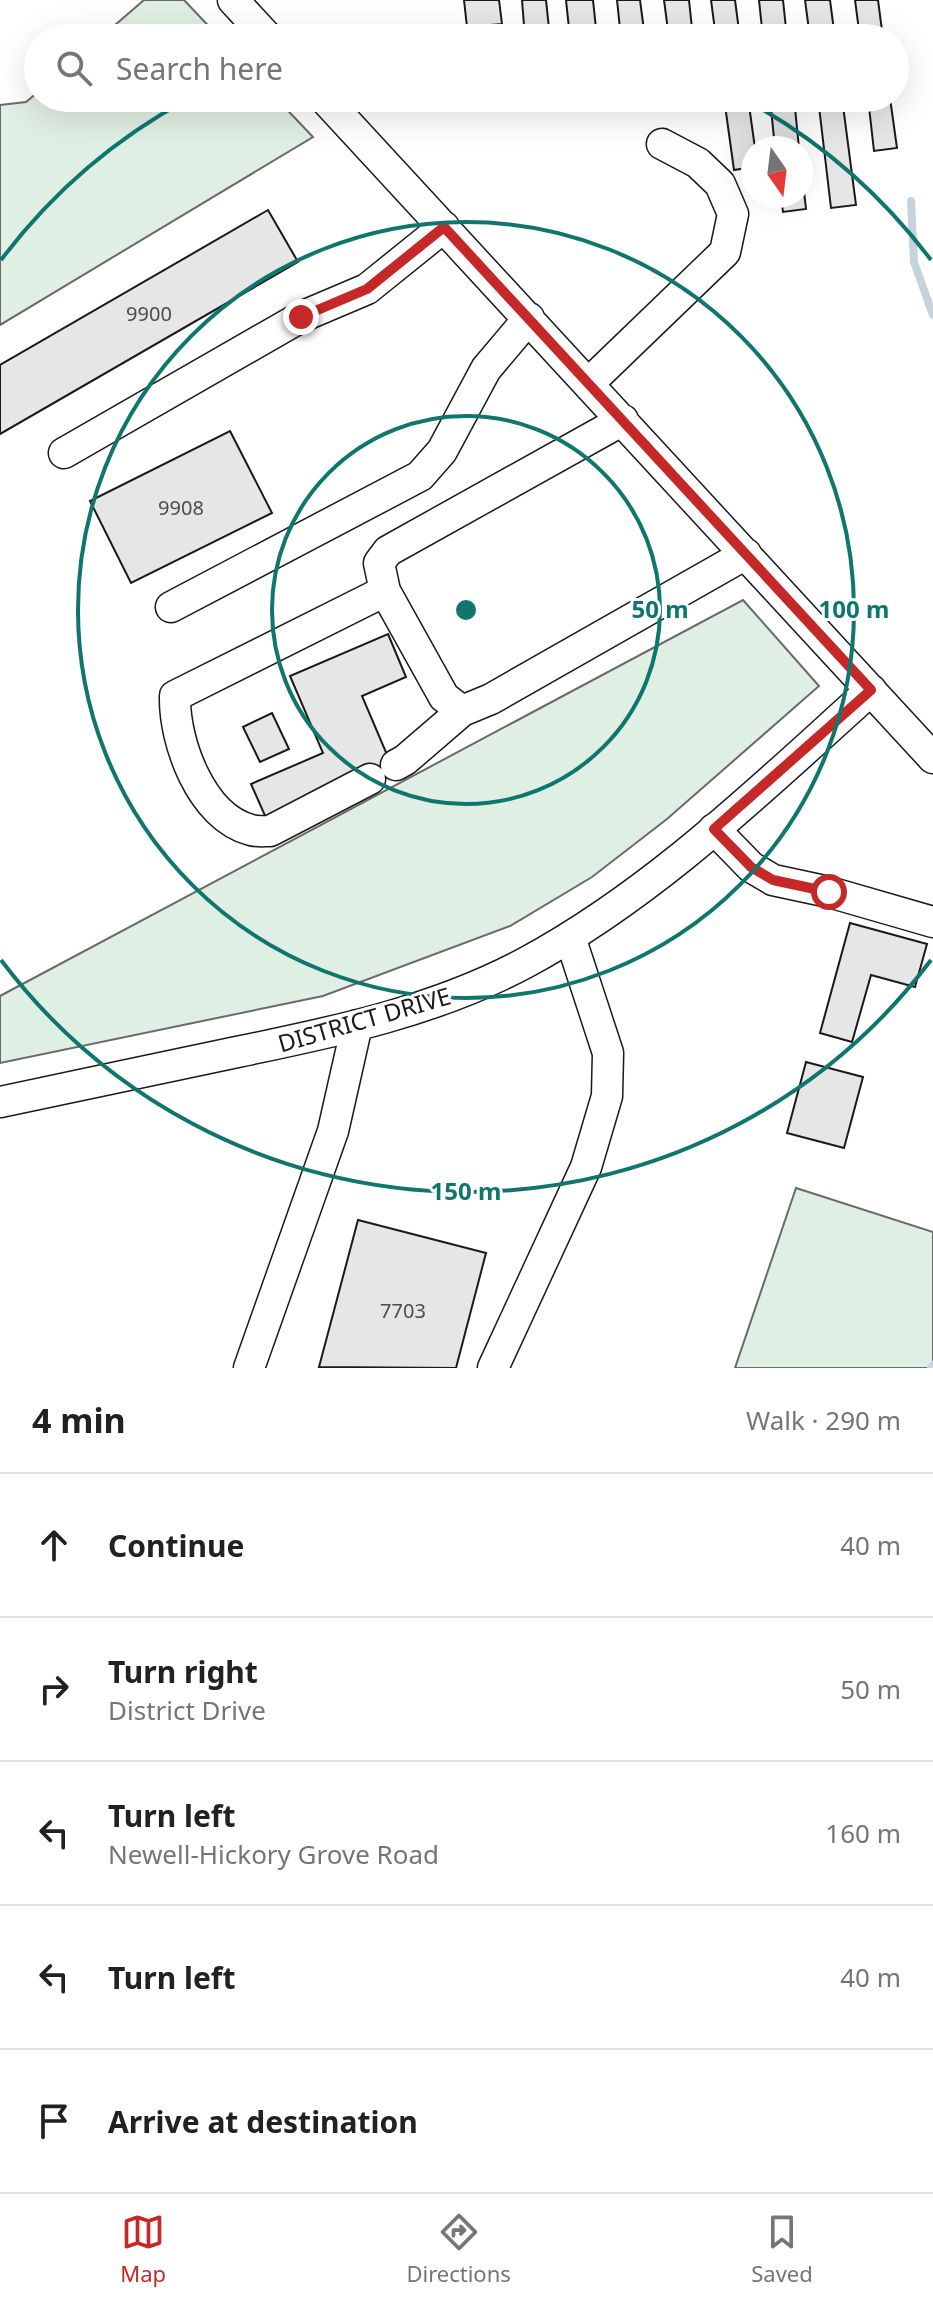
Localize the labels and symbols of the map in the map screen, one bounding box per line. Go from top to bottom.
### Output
north arrow [741,136,813,208]
route end [283,299,319,335]
house number: 9900 [126,300,172,327]
house number: 9908 [158,494,204,521]
text: 50 m [631,592,689,625]
text: 100 m [819,592,889,625]
centre of rings [452,596,480,624]
route start [811,874,847,910]
street label: DISTRICT DRIVE [274,979,454,1059]
text: 150 m [431,1174,501,1207]
house number: 7703 [380,1297,426,1324]

